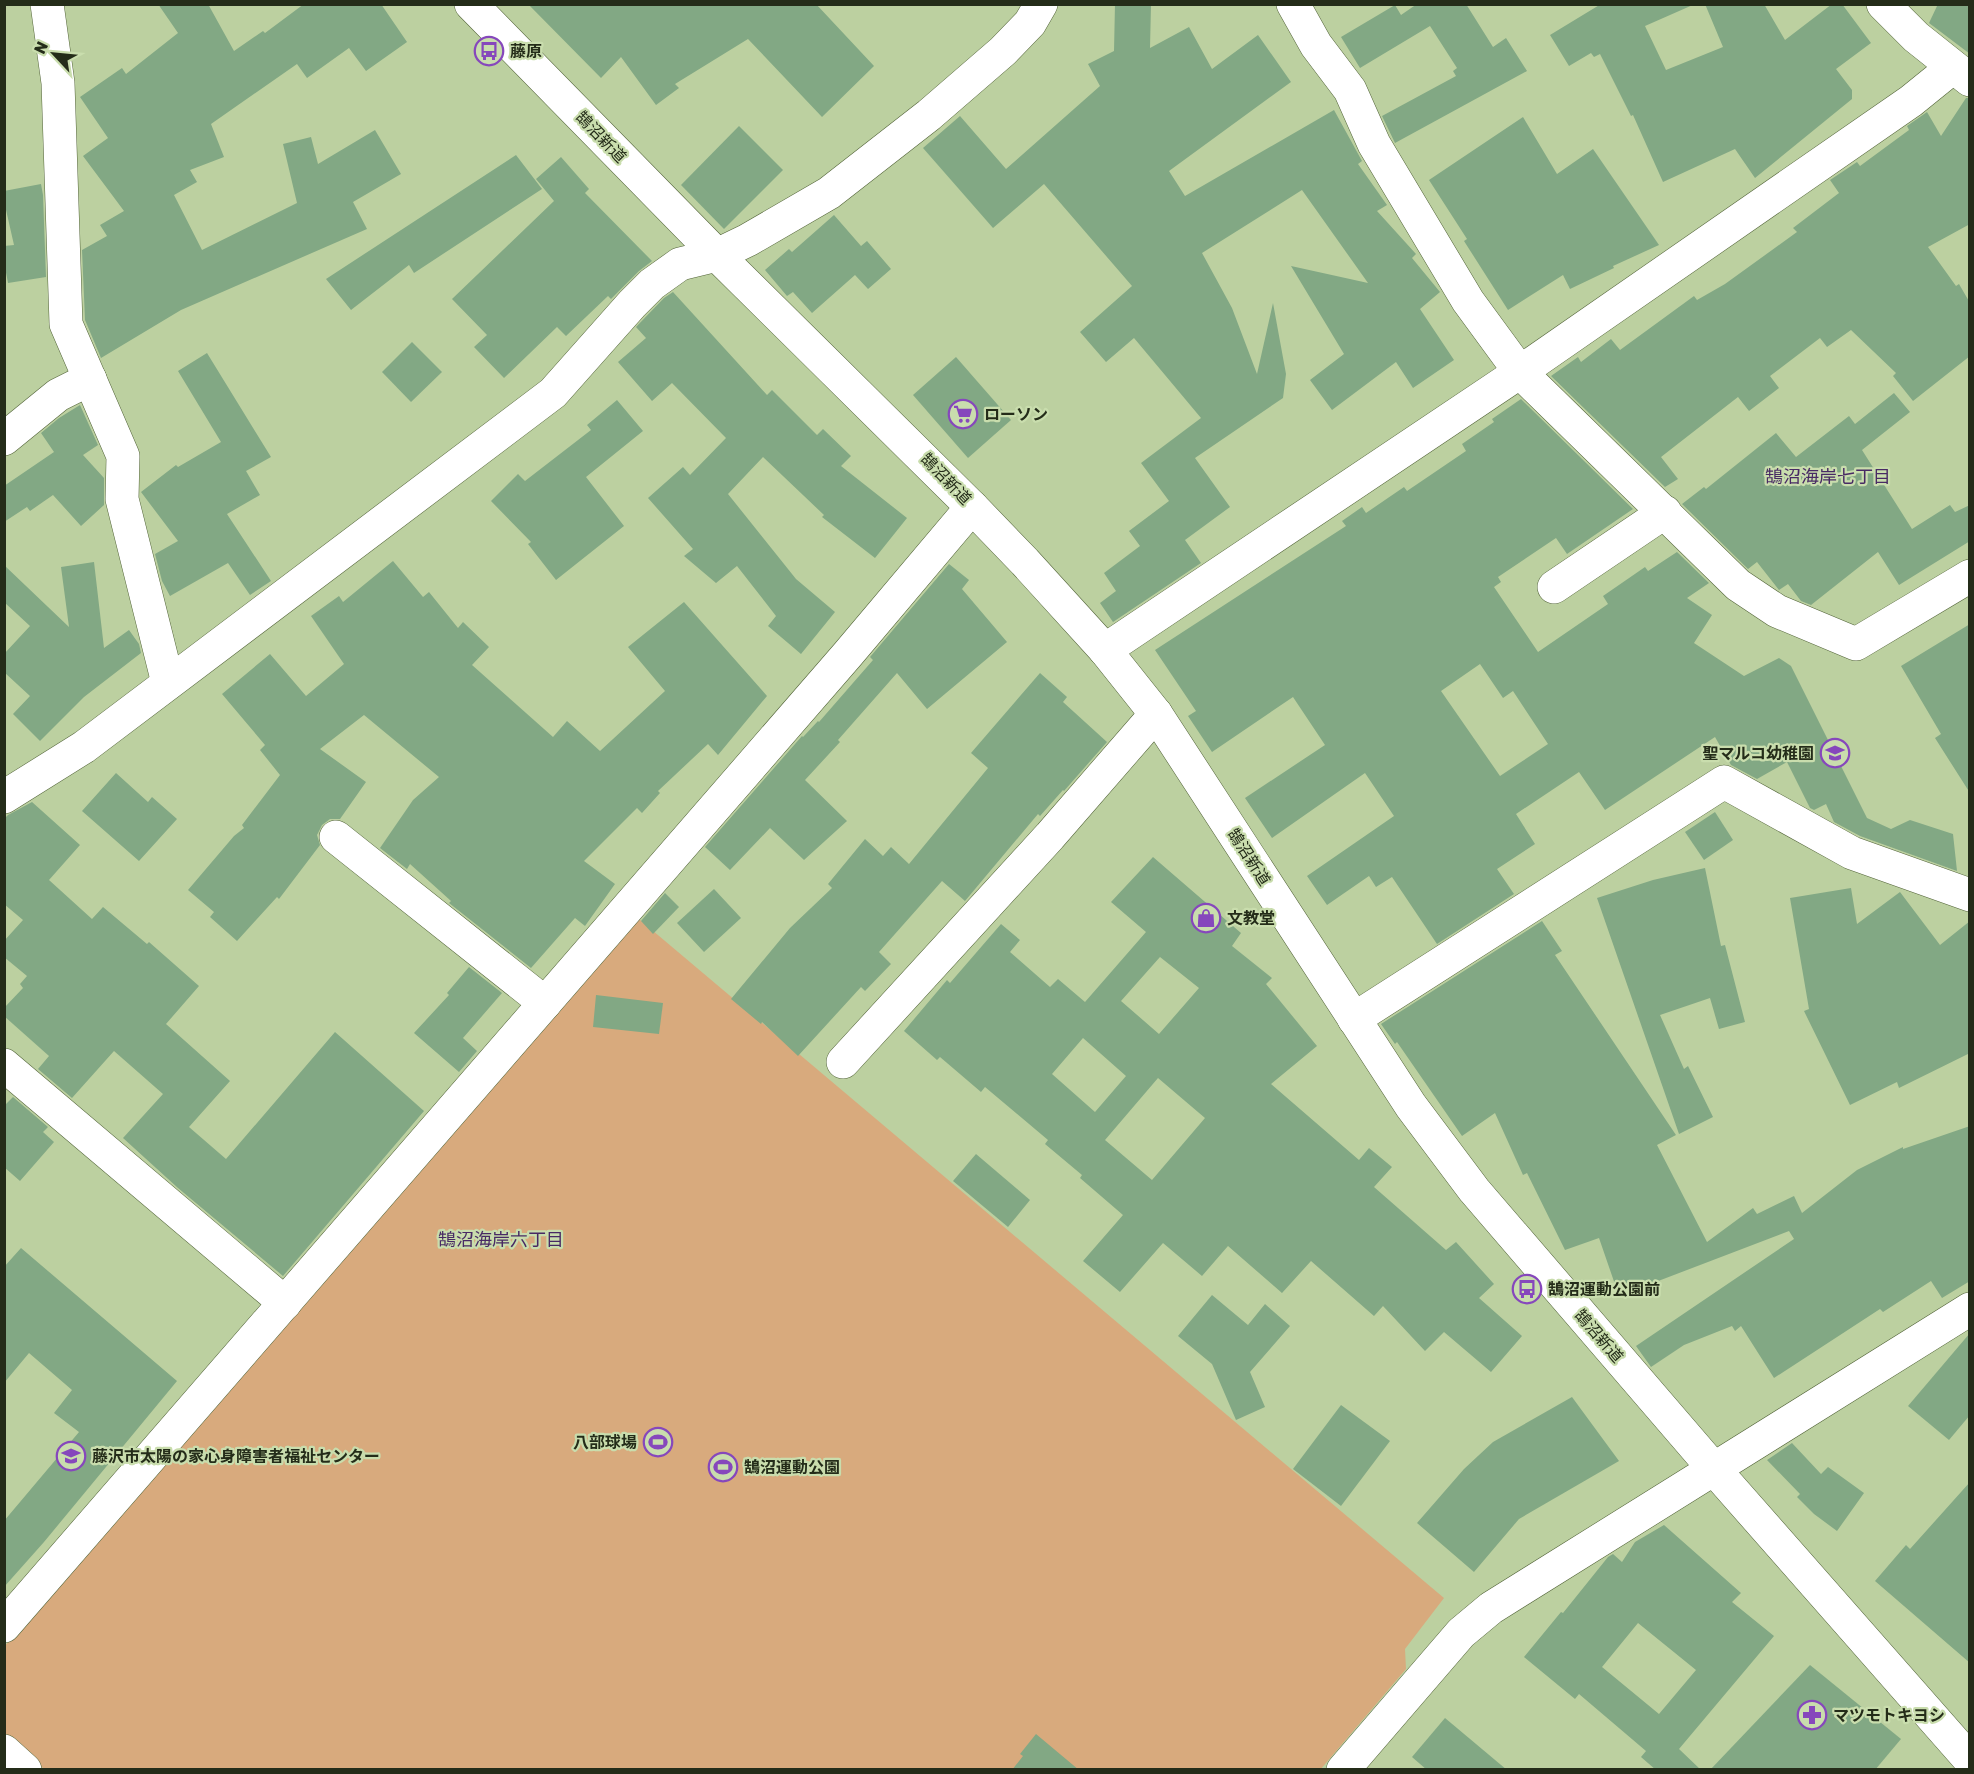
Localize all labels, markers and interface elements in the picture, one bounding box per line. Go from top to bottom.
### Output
north arrow [24,24,84,84]
bus stop icon: 藤原 [473,35,505,67]
text: N [30,38,52,57]
place label: 藤原 [510,42,542,61]
street label: 鵠沼新道 [572,107,630,167]
supermarket icon: ローソン [947,398,979,430]
place label: ローソン [984,405,1048,424]
street label: 鵠沼新道 [917,449,975,509]
district label: 鵠沼海岸七丁目 [1765,466,1891,488]
school or university icon: 聖マルコ幼稚園 [1819,737,1851,769]
place label: 聖マルコ幼稚園 [1702,744,1814,763]
street label: 鵠沼新道 [1224,825,1274,889]
shop icon: 文教堂 [1190,902,1222,934]
place label: 文教堂 [1227,909,1275,928]
district label: 鵠沼海岸六丁目 [438,1229,564,1251]
bus stop icon: 鵠沼運動公園前 [1511,1273,1543,1305]
place label: 鵠沼運動公園前 [1548,1280,1660,1299]
street label: 鵠沼新道 [1571,1306,1627,1366]
sports icon: 八部球場 [642,1426,674,1458]
place label: 八部球場 [573,1433,637,1452]
school or university icon: 藤沢市太陽の家心身障害者福祉センター [55,1440,87,1472]
place label: 藤沢市太陽の家心身障害者福祉センター [92,1447,380,1466]
sports icon: 鵠沼運動公園 [707,1451,739,1483]
place label: 鵠沼運動公園 [744,1458,840,1477]
pharmacy icon: マツモトキヨシ [1796,1699,1828,1731]
place label: マツモトキヨシ [1833,1706,1945,1725]

